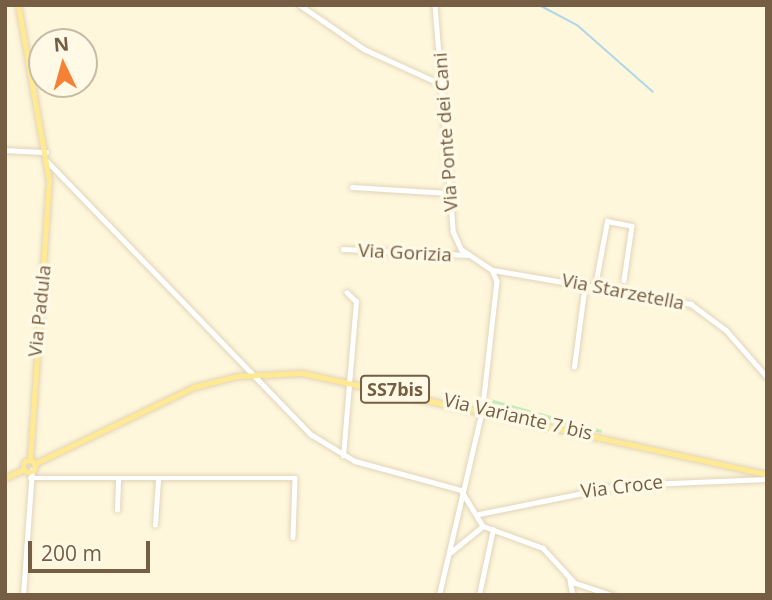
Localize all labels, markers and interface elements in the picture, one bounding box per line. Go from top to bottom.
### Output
north arrow [28,28,98,98]
text: N [53,30,70,58]
street label: Via Ponte dei Cani [429,52,463,212]
street label: Via Gorizia [358,239,452,267]
street label: Via Padula [24,264,56,358]
street label: Via Starzetella [560,269,686,315]
road number: SS7bis [360,374,430,404]
street label: Via Variante 7 bis [441,389,595,445]
street label: Via Croce [580,471,664,503]
scale bar [32,526,154,570]
text: 200 m [41,539,102,567]

